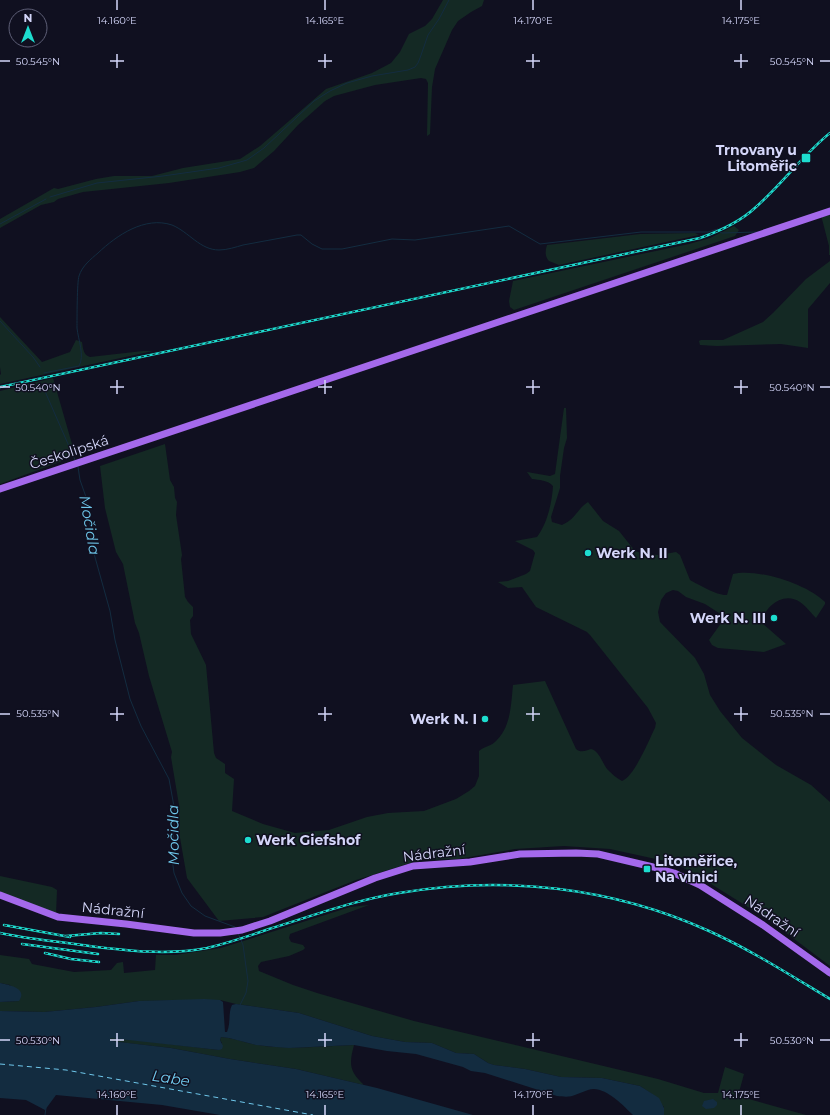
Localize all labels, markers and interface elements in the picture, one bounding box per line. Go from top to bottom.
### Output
north arrow [8,8,48,48]
text: N [24,11,32,25]
text: 14.160°E [97,14,137,27]
text: 14.165°E [306,14,345,27]
text: 14.170°E [513,14,553,27]
text: 14.175°E [722,14,760,27]
text: 50.545°N [16,55,60,68]
text: 50.545°N [770,55,814,68]
place label: Trnovany u Litoměřic [716,141,798,175]
marker: Trnovany u Litoměřic [800,152,812,164]
text: 50.540°N [15,381,61,394]
text: 50.540°N [769,381,815,394]
street label: Českolipská [27,431,111,473]
water label: Močidla [75,494,105,556]
place label: Werk N. II [596,544,668,562]
marker: Werk N. II [583,548,593,558]
place label: Werk N. III [690,609,766,627]
marker: Werk N. III [769,613,779,623]
text: 50.535°N [16,707,60,720]
text: 50.535°N [770,707,814,720]
place label: Werk N. I [410,710,477,728]
marker: Werk N. I [480,714,490,724]
water label: Močidla [163,805,183,865]
place label: Werk Giefshof [256,831,361,849]
marker: Werk Giefshof [243,835,253,845]
street label: Nádražní [402,840,467,866]
place label: Litoměřice, Na vinici [655,852,737,886]
marker: Litoměřice, Na vinici [642,864,652,874]
street label: Nádražní [741,891,804,942]
street label: Nádražní [81,898,146,922]
text: 50.530°N [16,1034,60,1047]
text: 50.530°N [770,1034,814,1047]
water label: Labe [151,1066,191,1090]
text: 14.160°E [97,1088,137,1101]
text: 14.165°E [306,1088,345,1101]
text: 14.170°E [513,1088,553,1101]
text: 14.175°E [722,1088,760,1101]

